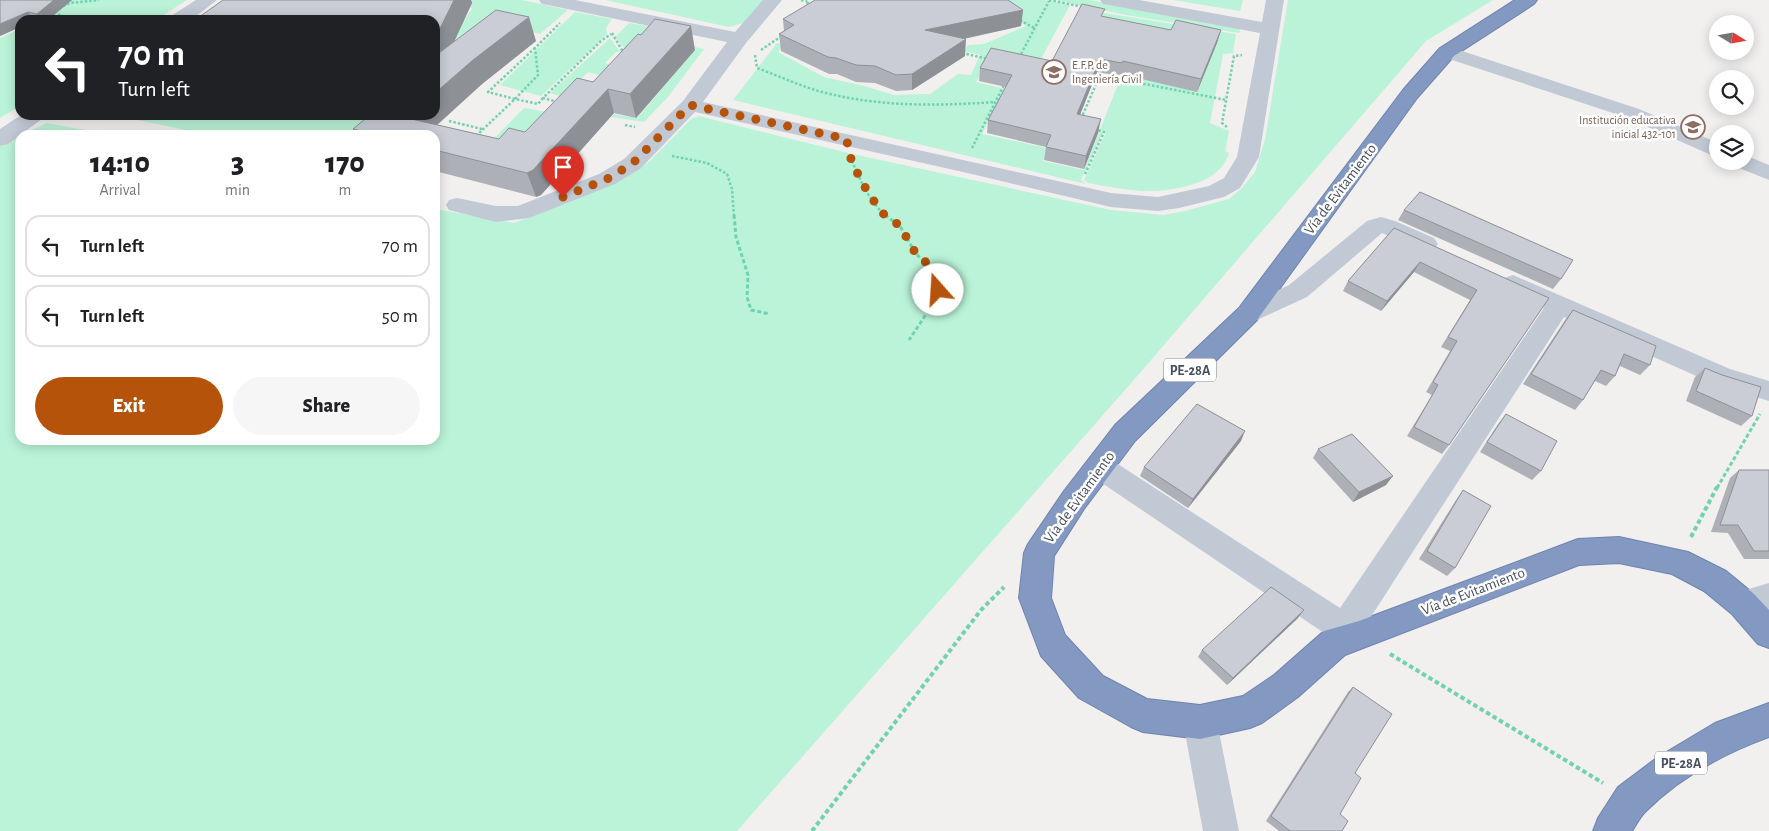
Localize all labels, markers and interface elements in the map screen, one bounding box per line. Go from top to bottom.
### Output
north arrow [1709,15,1754,60]
map controls [1709,15,1754,170]
icon: left [35,35,100,100]
text: 70 m [118,37,185,72]
school or university icon: E.F.P. de Ingeniería Civil [1041,59,1067,85]
place label: E.F.P. de Ingeniería Civil [1072,59,1142,85]
button: search [1709,70,1754,115]
text: Turn left [118,78,190,100]
place label: Institución educativa inicial 432-101 [1579,114,1676,140]
school or university icon: Institución educativa inicial 432-101 [1680,114,1706,140]
button: layers [1709,125,1754,170]
street label: Vía de Evitamiento [1302,141,1379,237]
pin [542,146,584,197]
text: 14:10 [90,148,150,178]
text: 3 [231,148,244,178]
text: 170 [325,148,365,178]
icon: arrive [549,153,577,181]
text: Arrival [99,182,141,198]
text: min [225,182,250,198]
text: m [339,182,351,198]
icon: left [37,232,65,260]
text: Turn left [80,237,144,256]
text: 70 m [382,237,418,256]
position arrow [911,263,963,315]
icon: left [37,302,65,330]
text: Turn left [80,307,144,326]
text: 50 m [382,307,418,326]
road number: PE-28A [1164,358,1216,382]
button: Exit [35,377,223,435]
button: Share [233,377,420,435]
street label: Vía de Evitamiento [1041,449,1118,546]
street label: Vía de Evitamiento [1420,565,1527,618]
road number: PE-28A [1655,751,1707,774]

